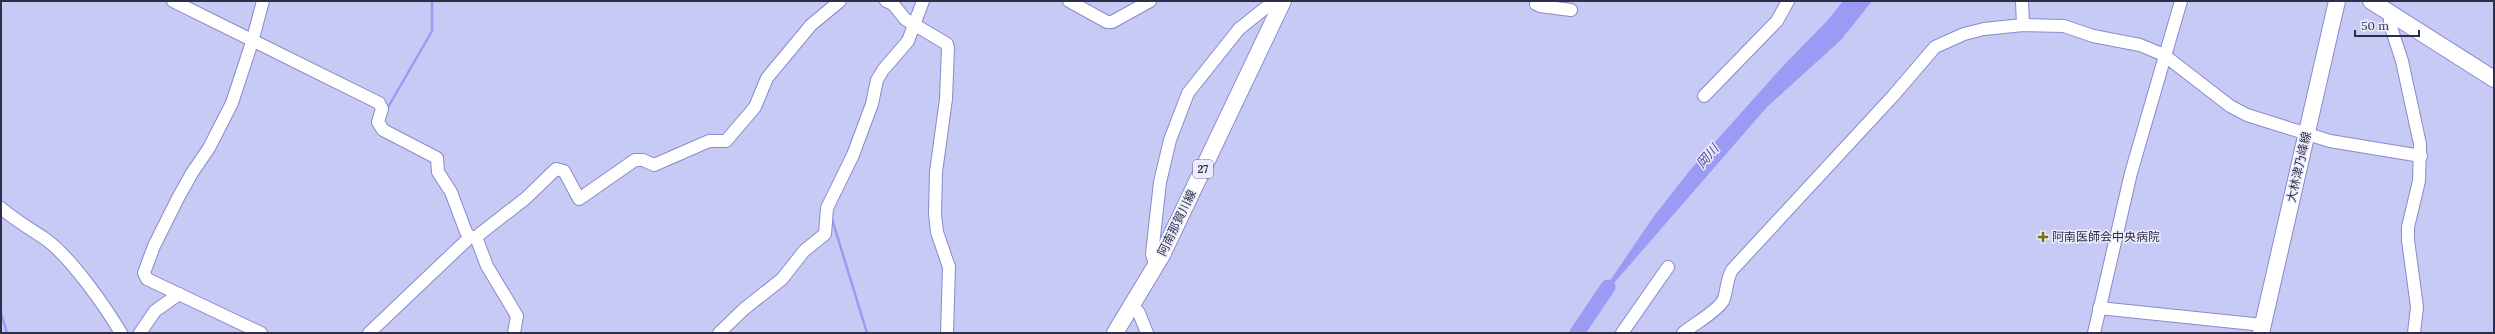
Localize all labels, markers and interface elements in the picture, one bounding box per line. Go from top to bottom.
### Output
scale bar [2355,12,2419,38]
text: 50 m [2361,18,2389,33]
street label: 大林津乃峰線 [2283,130,2314,204]
water label: 岡川 [1692,139,1724,172]
road number: 27 [1193,160,1213,178]
street label: 阿南那賀川線 [1154,187,1199,258]
place label: 阿南医師会中央病院 [2052,229,2160,244]
marker: 阿南医師会中央病院 [2037,231,2049,243]

